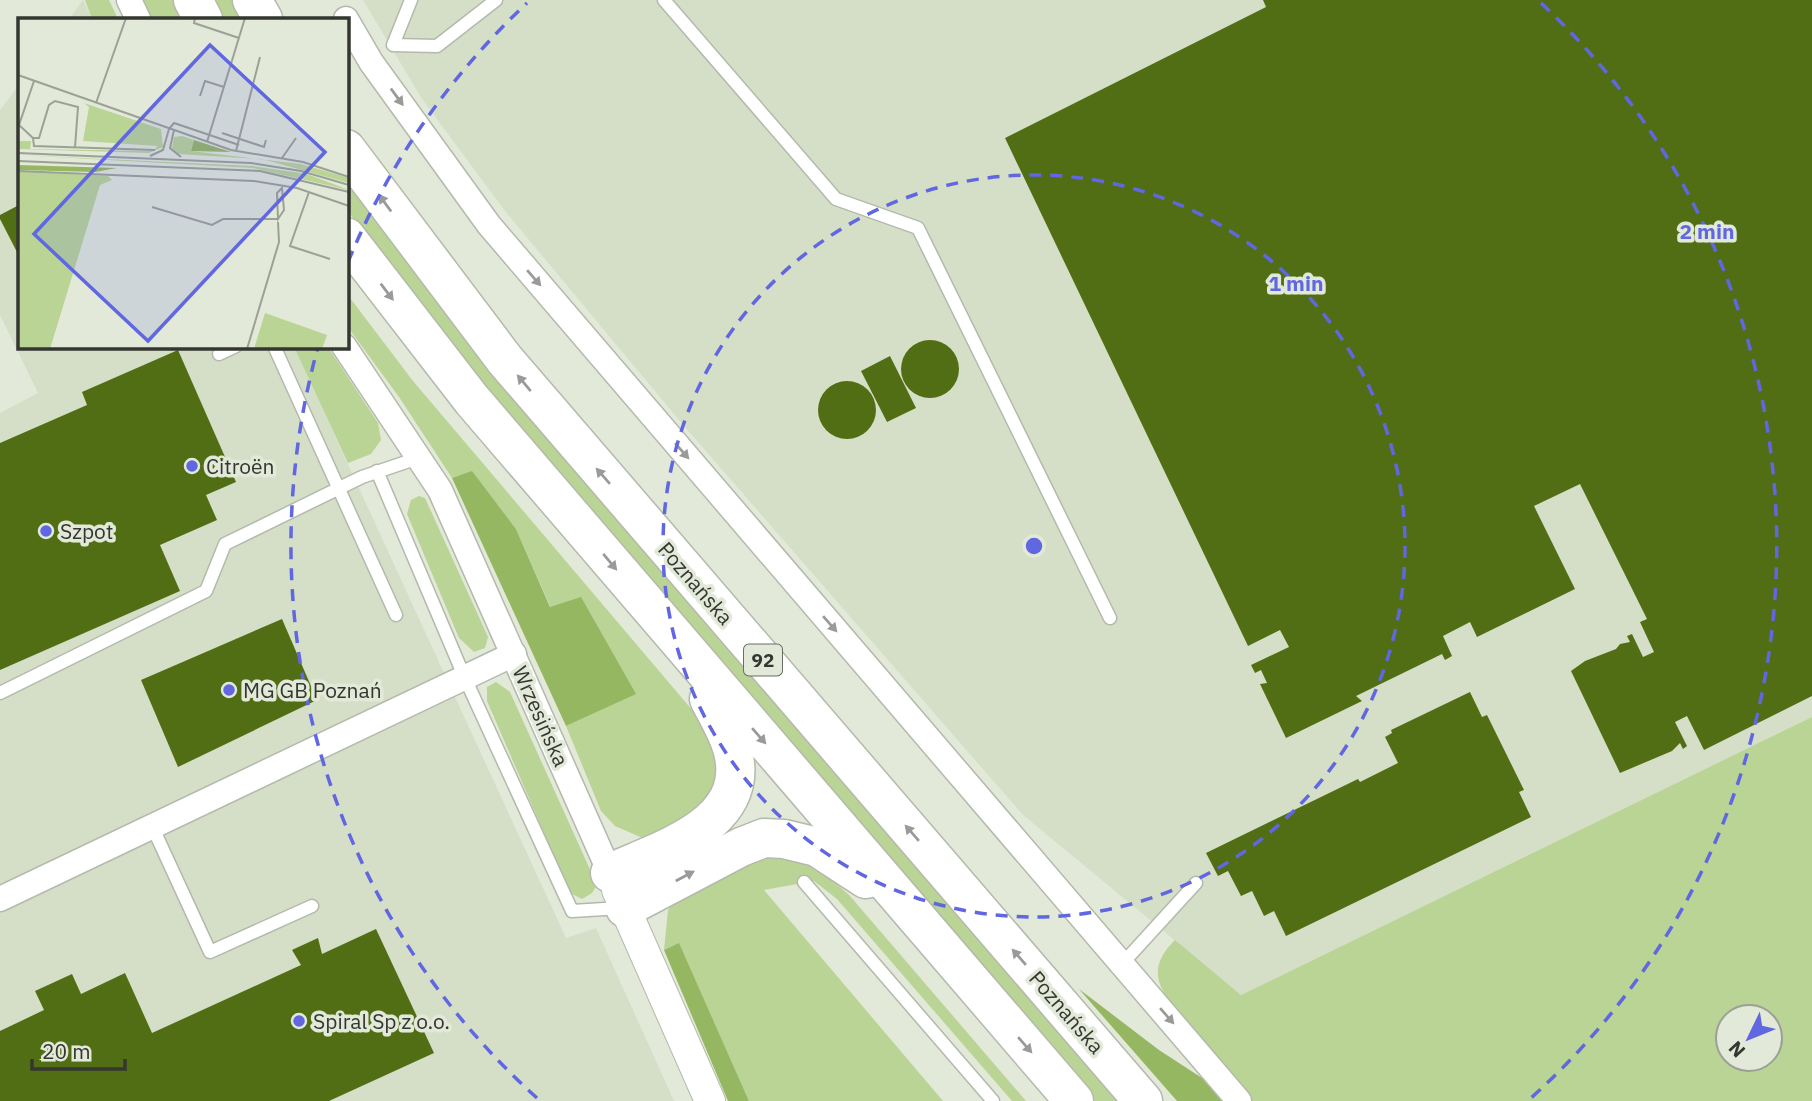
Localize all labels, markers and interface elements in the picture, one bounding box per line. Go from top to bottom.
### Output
inset map [18,18,348,348]
one-way arrow [390,88,404,106]
one-way arrow [378,194,392,212]
text: 2 min [1680,217,1734,245]
text: 1 min [1269,269,1323,297]
one-way arrow [526,270,541,287]
one-way arrow [380,283,394,301]
one-way arrow [516,374,532,392]
one-way arrow [674,442,690,460]
place label: Citroën [206,452,274,480]
marker: Citroën [184,458,200,474]
one-way arrow [596,467,611,484]
place label: Szpot [60,517,113,545]
marker: Szpot [38,523,54,539]
centre of rings [1022,534,1046,558]
street label: Poznańska [652,536,740,630]
one-way arrow [602,553,617,570]
one-way arrow [822,615,838,633]
road number: 92 [744,645,782,676]
street label: Wrzesińska [506,661,576,771]
place label: MG GB Poznań [243,676,382,704]
marker: MG GB Poznań [221,682,237,698]
one-way arrow [751,727,767,745]
one-way arrow [905,825,920,842]
one-way arrow [675,870,695,881]
one-way arrow [1012,948,1027,965]
street label: Poznańska [1023,965,1111,1059]
north arrow [1714,1003,1784,1073]
place label: Spiral Sp z o.o. [313,1007,450,1035]
one-way arrow [1159,1007,1174,1024]
marker: Spiral Sp z o.o. [291,1013,307,1029]
scale bar [32,1028,124,1072]
one-way arrow [1017,1036,1033,1054]
text: N [1723,1036,1750,1063]
text: 20 m [42,1037,91,1065]

